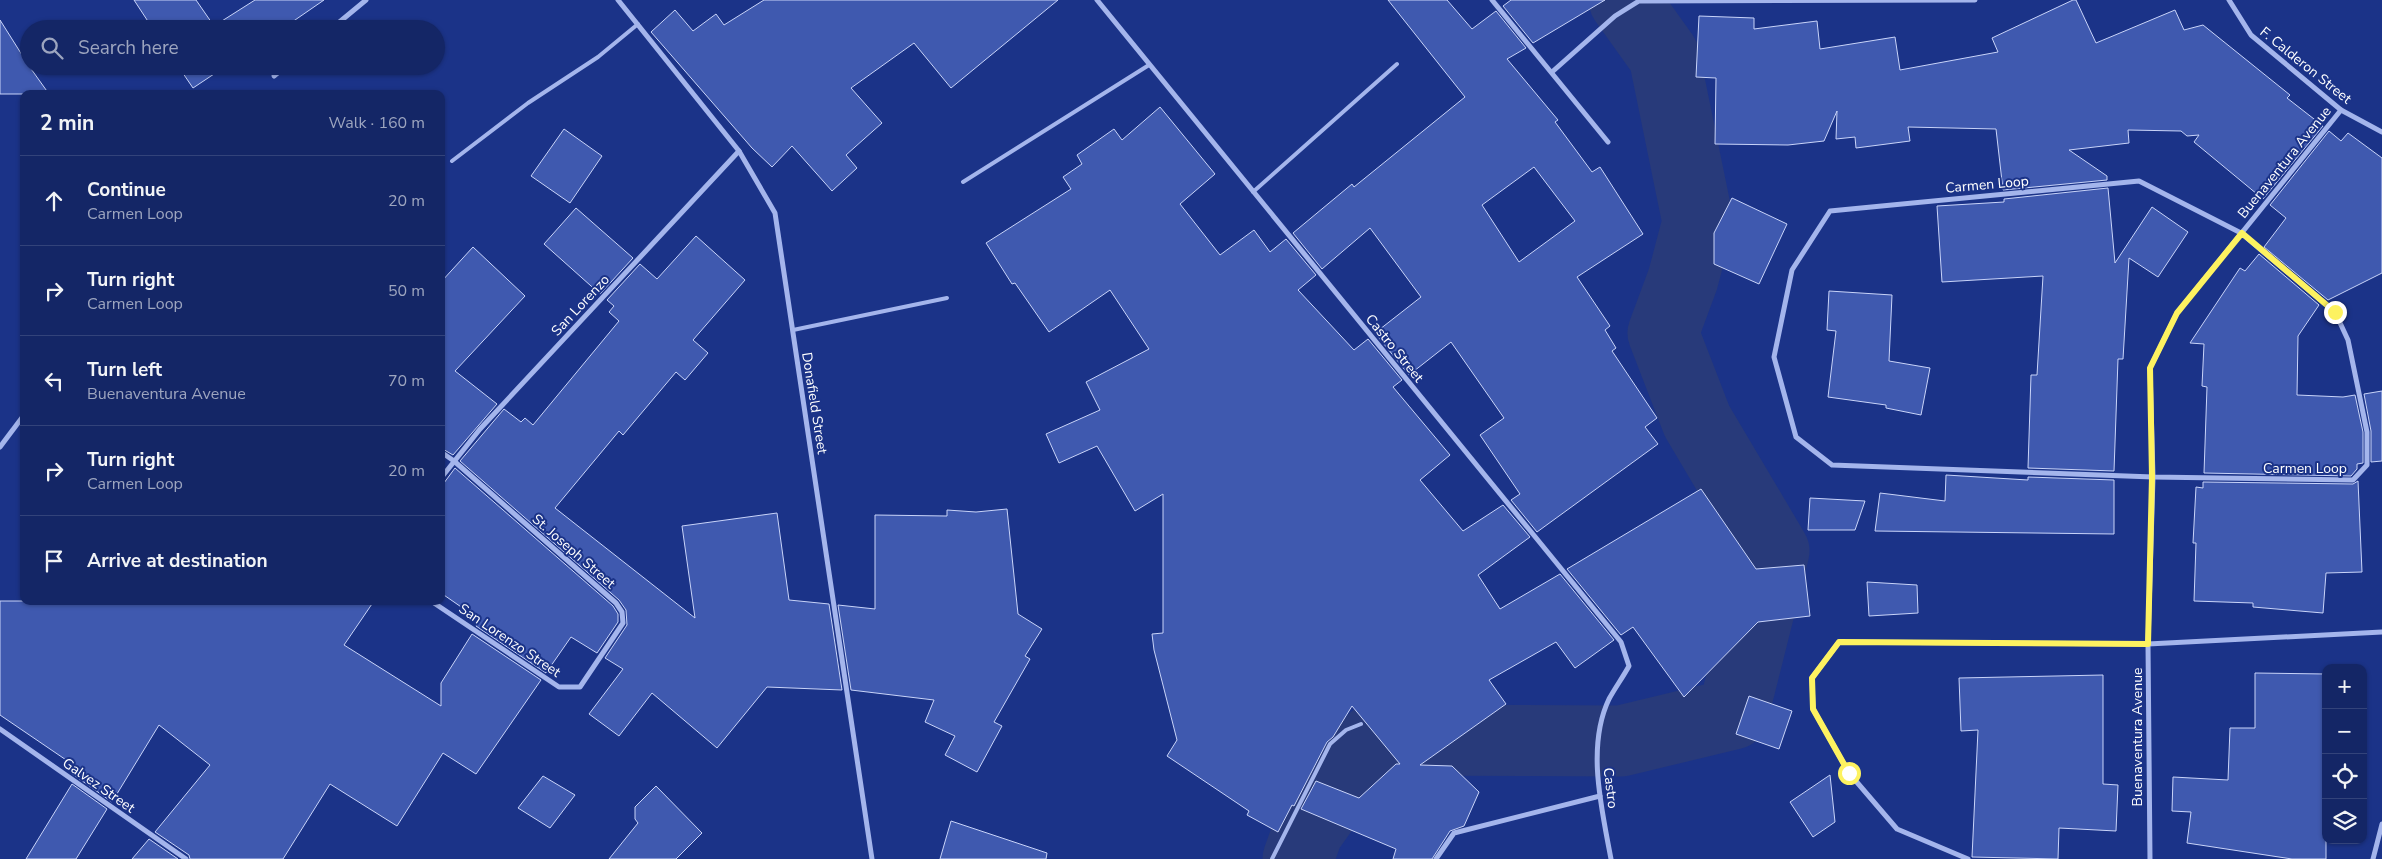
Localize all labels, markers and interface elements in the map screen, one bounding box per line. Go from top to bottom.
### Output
search box [20,20,445,75]
street label: F. Calderon Street [2256,22,2356,108]
icon: search [38,34,66,62]
text: Search here [78,35,179,61]
street label: Buenaventura Avenue [2233,102,2335,222]
text: 2 min [40,109,94,137]
text: Walk · 160 m [329,112,425,134]
street label: Carmen Loop [1944,171,2030,198]
text: Continue [87,177,166,203]
icon: ahead [40,187,68,215]
text: 20 m [388,190,425,212]
text: Carmen Loop [87,203,183,225]
text: Turn right [87,267,174,293]
street label: San Lorenzo [547,270,614,340]
icon: right [40,277,68,305]
text: 50 m [388,280,425,302]
text: Carmen Loop [87,293,183,315]
route end [2324,301,2347,324]
street label: Castro Street [1361,310,1428,386]
street label: Donafield Street [797,351,832,455]
text: Turn left [87,357,162,383]
icon: left [40,367,68,395]
text: 70 m [388,370,425,392]
text: Buenaventura Avenue [87,383,246,405]
text: Turn right [87,447,174,473]
icon: right [40,457,68,485]
street label: Carmen Loop [2263,459,2347,478]
text: 20 m [388,460,425,482]
text: Carmen Loop [87,473,183,495]
street label: St. Joseph Street [528,510,620,593]
icon: arrive [40,547,68,575]
text: Arrive at destination [87,548,268,574]
street label: San Lorenzo Street [455,599,565,682]
map controls [2322,664,2367,844]
button: + [2322,664,2367,709]
street label: Buenaventura Avenue [2128,668,2147,806]
button: − [2322,709,2367,754]
street label: Galvez Street [59,753,139,817]
button: locate [2322,754,2367,799]
route start [1838,762,1861,785]
street label: Castro [1599,767,1622,810]
button: layers [2322,799,2367,844]

